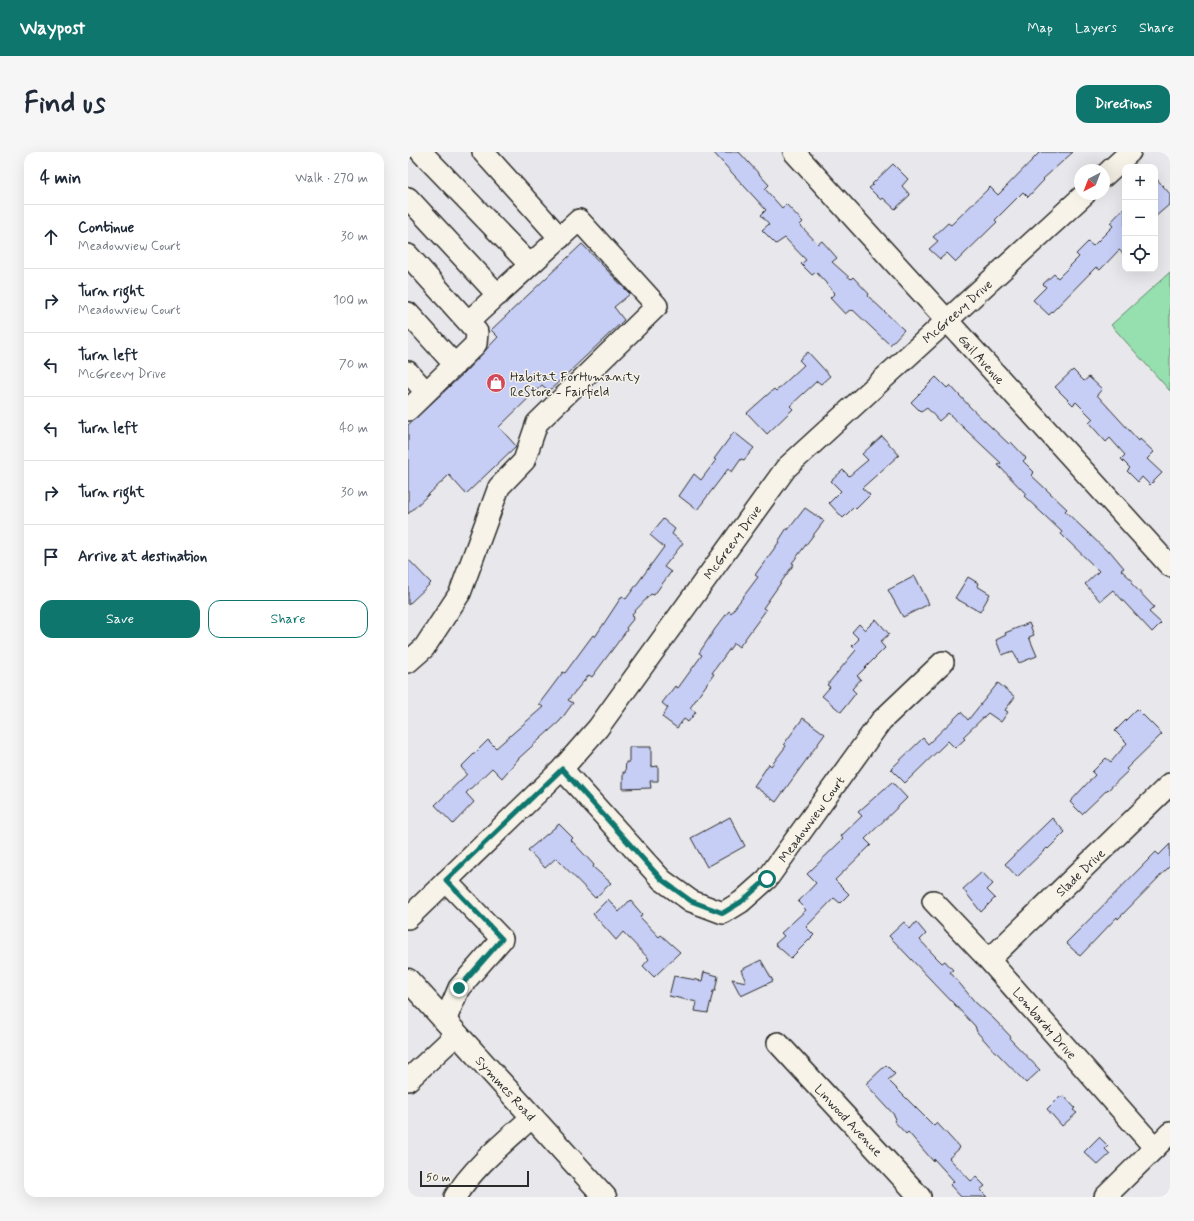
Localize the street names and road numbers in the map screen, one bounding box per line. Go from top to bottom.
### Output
street label: McGreevy Drive [920,276,997,348]
street label: Gail Avenue [954,331,1008,389]
street label: McGreevy Drive [700,502,766,584]
street label: Meadowview Court [775,773,849,866]
street label: Slade Drive [1053,845,1109,901]
street label: Lombardy Drive [1008,985,1080,1063]
street label: Symmes Road [471,1053,539,1125]
street label: Linwood Avenue [810,1081,886,1161]

